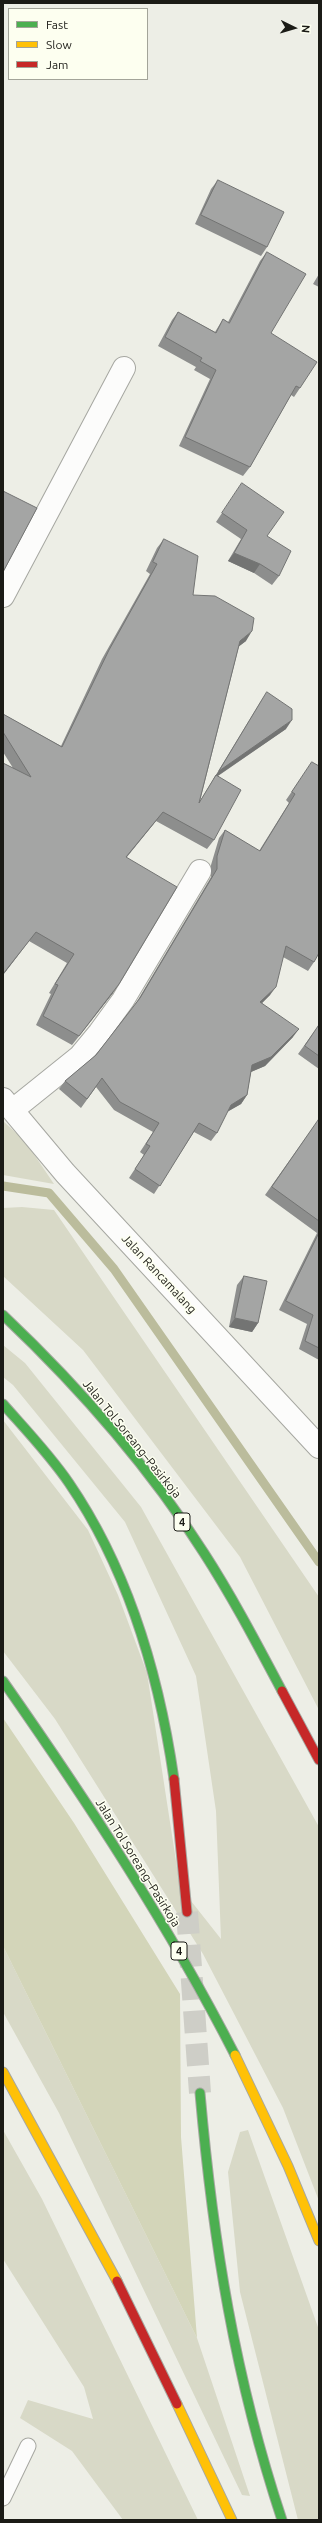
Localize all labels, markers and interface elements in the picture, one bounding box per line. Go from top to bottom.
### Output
legend [8,8,148,80]
north arrow [274,8,314,48]
text: Fast [46,18,68,31]
text: N [300,24,312,34]
text: Slow [46,38,72,51]
text: Jam [46,58,68,71]
street label: Jalan Rancamalang [119,1231,199,1317]
street label: Jalan Tol Soreang–Pasirkoja [80,1377,184,1501]
road number: 4 [174,1513,190,1531]
street label: Jalan Tol Soreang–Pasirkoja [93,1796,183,1930]
road number: 4 [171,1942,187,1960]

